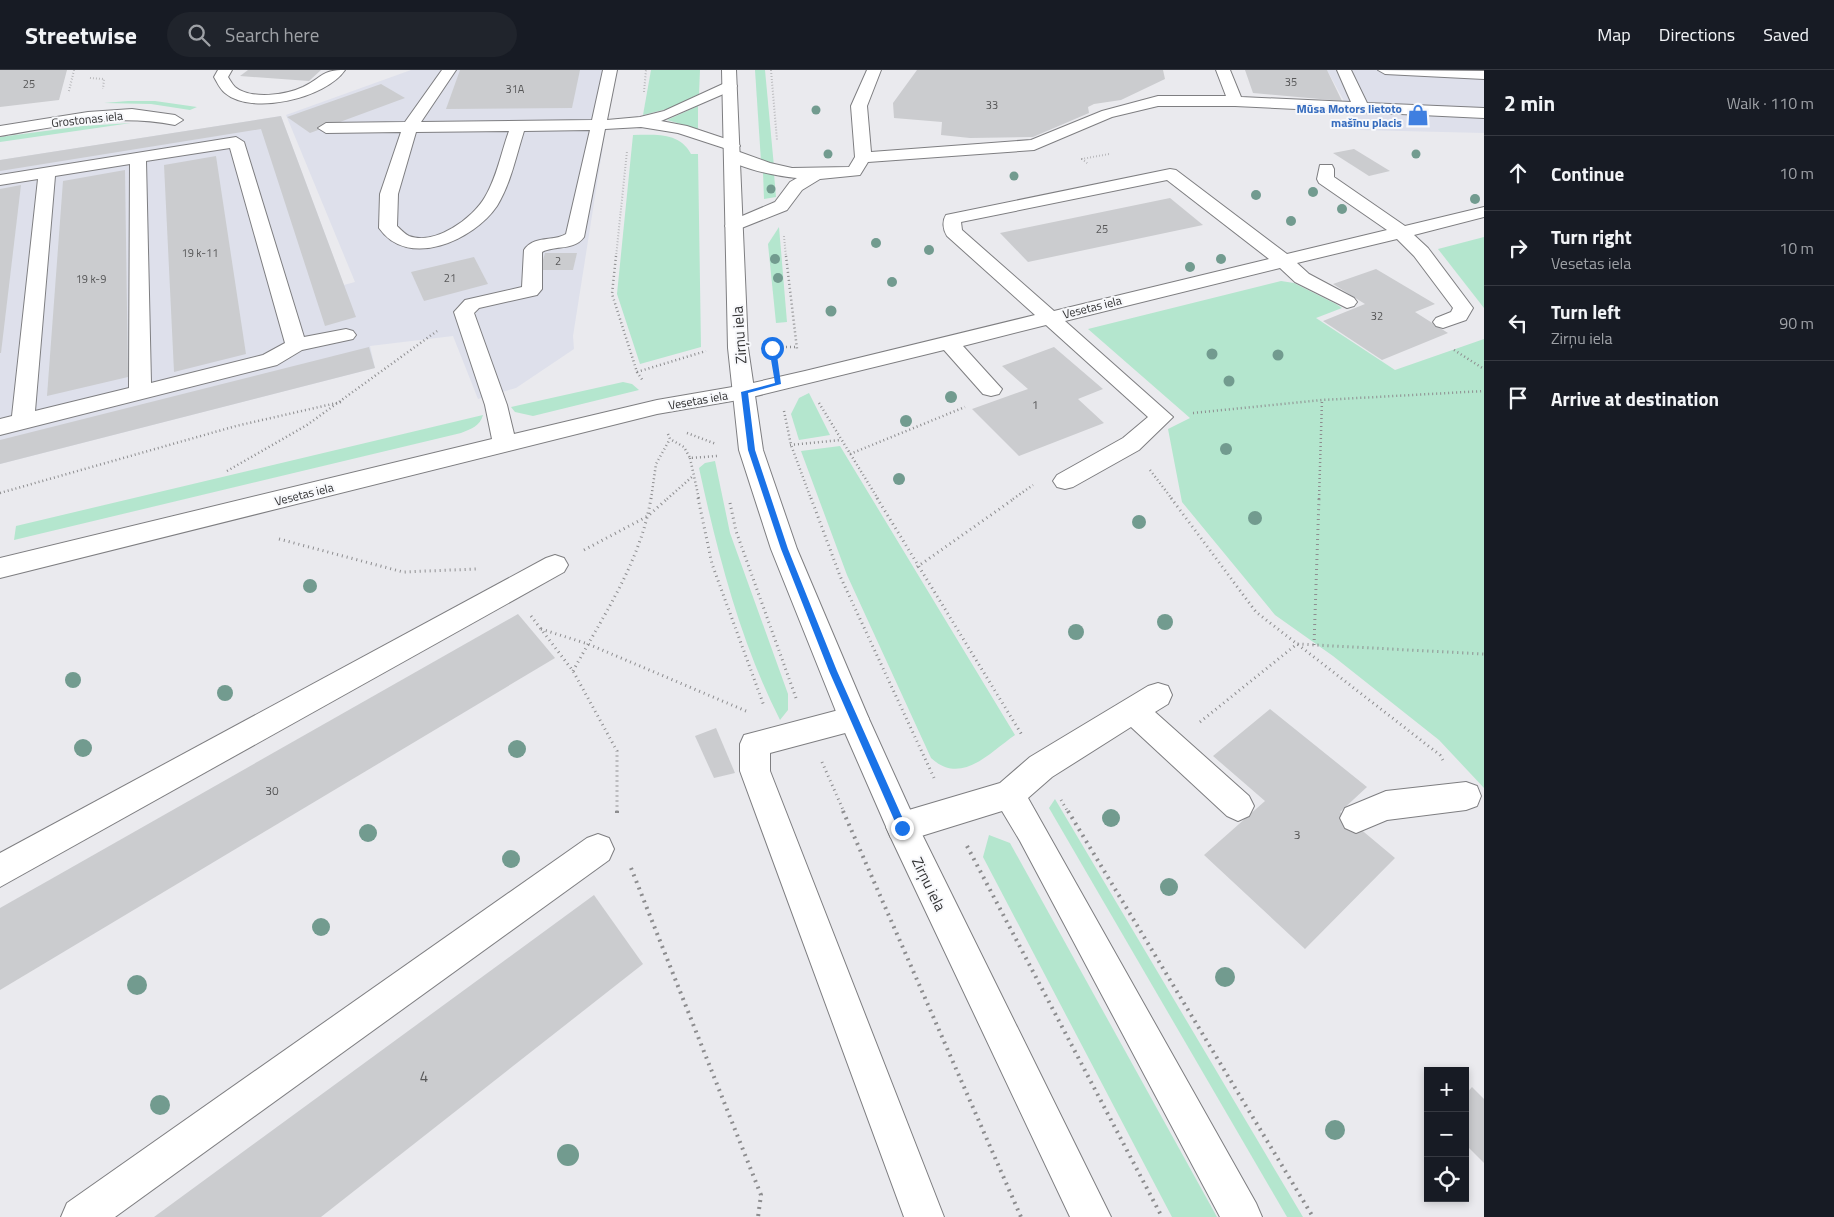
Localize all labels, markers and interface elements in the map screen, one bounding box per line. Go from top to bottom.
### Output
search box [167,12,517,57]
text: Streetwise [25,17,137,53]
text: Search here [225,20,319,49]
icon: search [185,21,213,49]
text: Map [1597,21,1631,48]
text: Directions [1659,21,1735,48]
text: Saved [1763,21,1809,48]
house number: 35 [1285,74,1297,90]
house number: 25 [23,76,35,92]
house number: 31A [506,81,525,97]
text: 2 min [1504,87,1555,119]
text: Walk · 110 m [1726,91,1814,115]
house number: 33 [986,97,998,113]
place label: Mūsa Motors lietoto mašīnu placis [1297,99,1402,132]
shop icon: Mūsa Motors lietoto mašīnu placis [1405,102,1431,128]
street label: Grostonas iela [50,106,124,132]
icon: ahead [1504,159,1532,187]
text: Continue [1551,159,1624,188]
text: 10 m [1779,161,1814,185]
house number: 25 [1096,221,1108,237]
text: Turn right [1551,222,1632,251]
icon: right [1504,234,1532,262]
text: 10 m [1779,236,1814,260]
house number: 19 k-11 [182,245,218,261]
text: Vesetas iela [1551,251,1631,275]
house number: 2 [555,253,561,269]
house number: 21 [444,270,456,286]
house number: 19 k-9 [76,271,106,287]
street label: Vesetas iela [1061,291,1123,323]
text: Turn left [1551,297,1621,326]
street label: Zirņu iela [725,305,752,365]
house number: 32 [1371,308,1383,324]
icon: left [1504,309,1532,337]
text: 90 m [1779,311,1814,335]
text: Zirņu iela [1551,326,1613,350]
route start [761,337,784,360]
icon: arrive [1504,384,1532,412]
text: Arrive at destination [1551,384,1719,413]
street label: Vesetas iela [667,385,729,415]
house number: 1 [1032,395,1038,414]
street label: Vesetas iela [273,478,335,510]
house number: 30 [265,781,279,800]
route end [891,817,914,840]
house number: 3 [1294,825,1300,844]
street label: Zirņu iela [906,853,952,915]
house number: 4 [420,1065,428,1088]
map controls [1424,1067,1469,1202]
button: + [1424,1067,1469,1112]
button: − [1424,1112,1469,1157]
button: locate [1424,1157,1469,1202]

